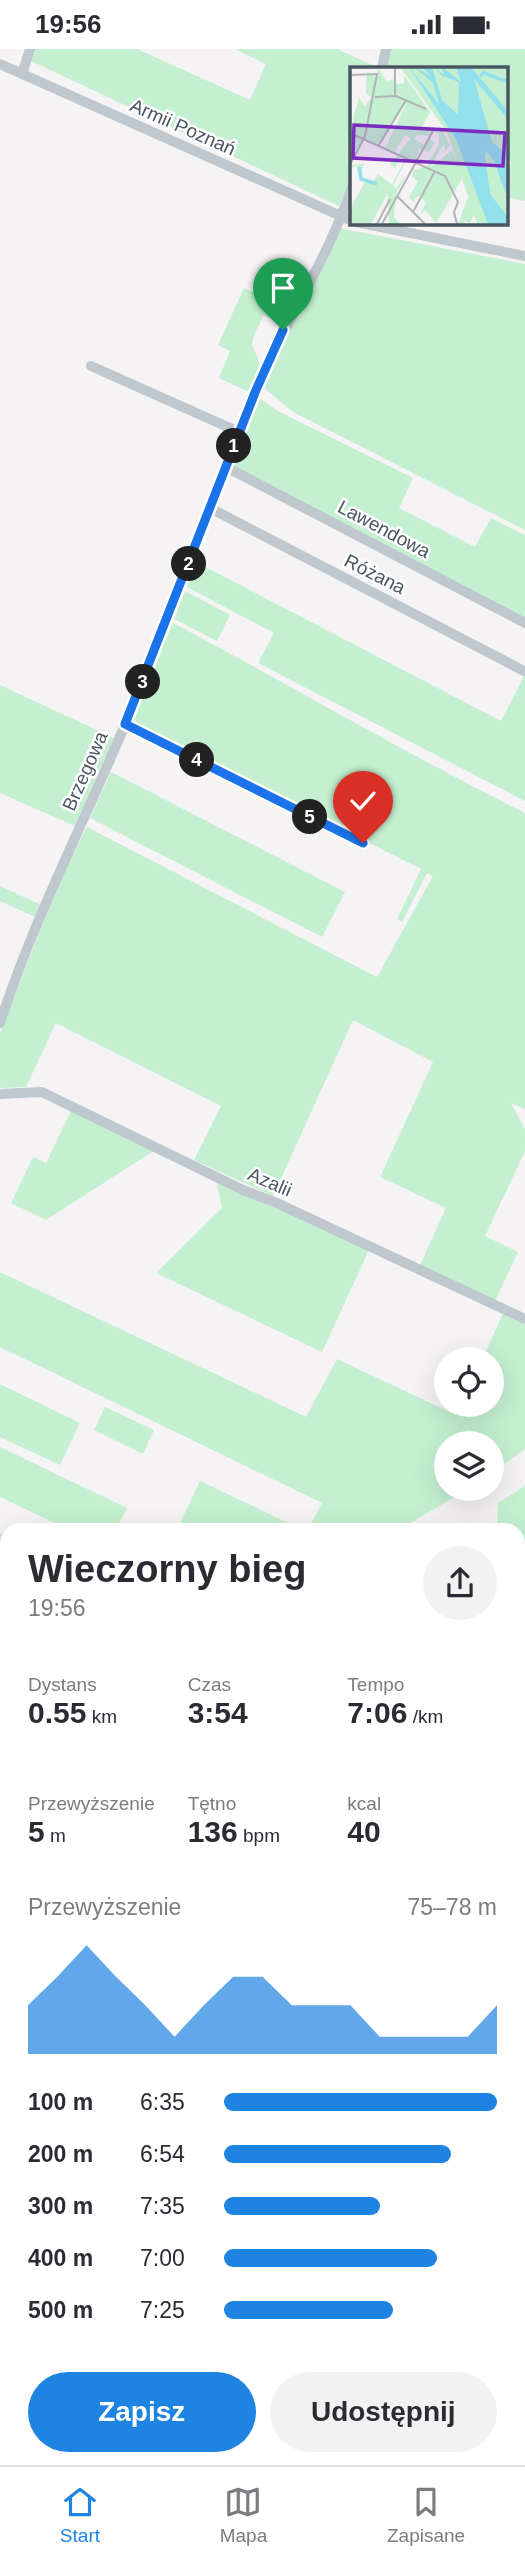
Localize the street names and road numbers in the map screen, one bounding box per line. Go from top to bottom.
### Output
street label: Armii Poznań [127,94,239,160]
street label: Lawendowa [334,496,434,562]
street label: Różana [341,550,409,598]
street label: Brzegowa [58,728,112,814]
street label: Azalii [245,1163,295,1201]

